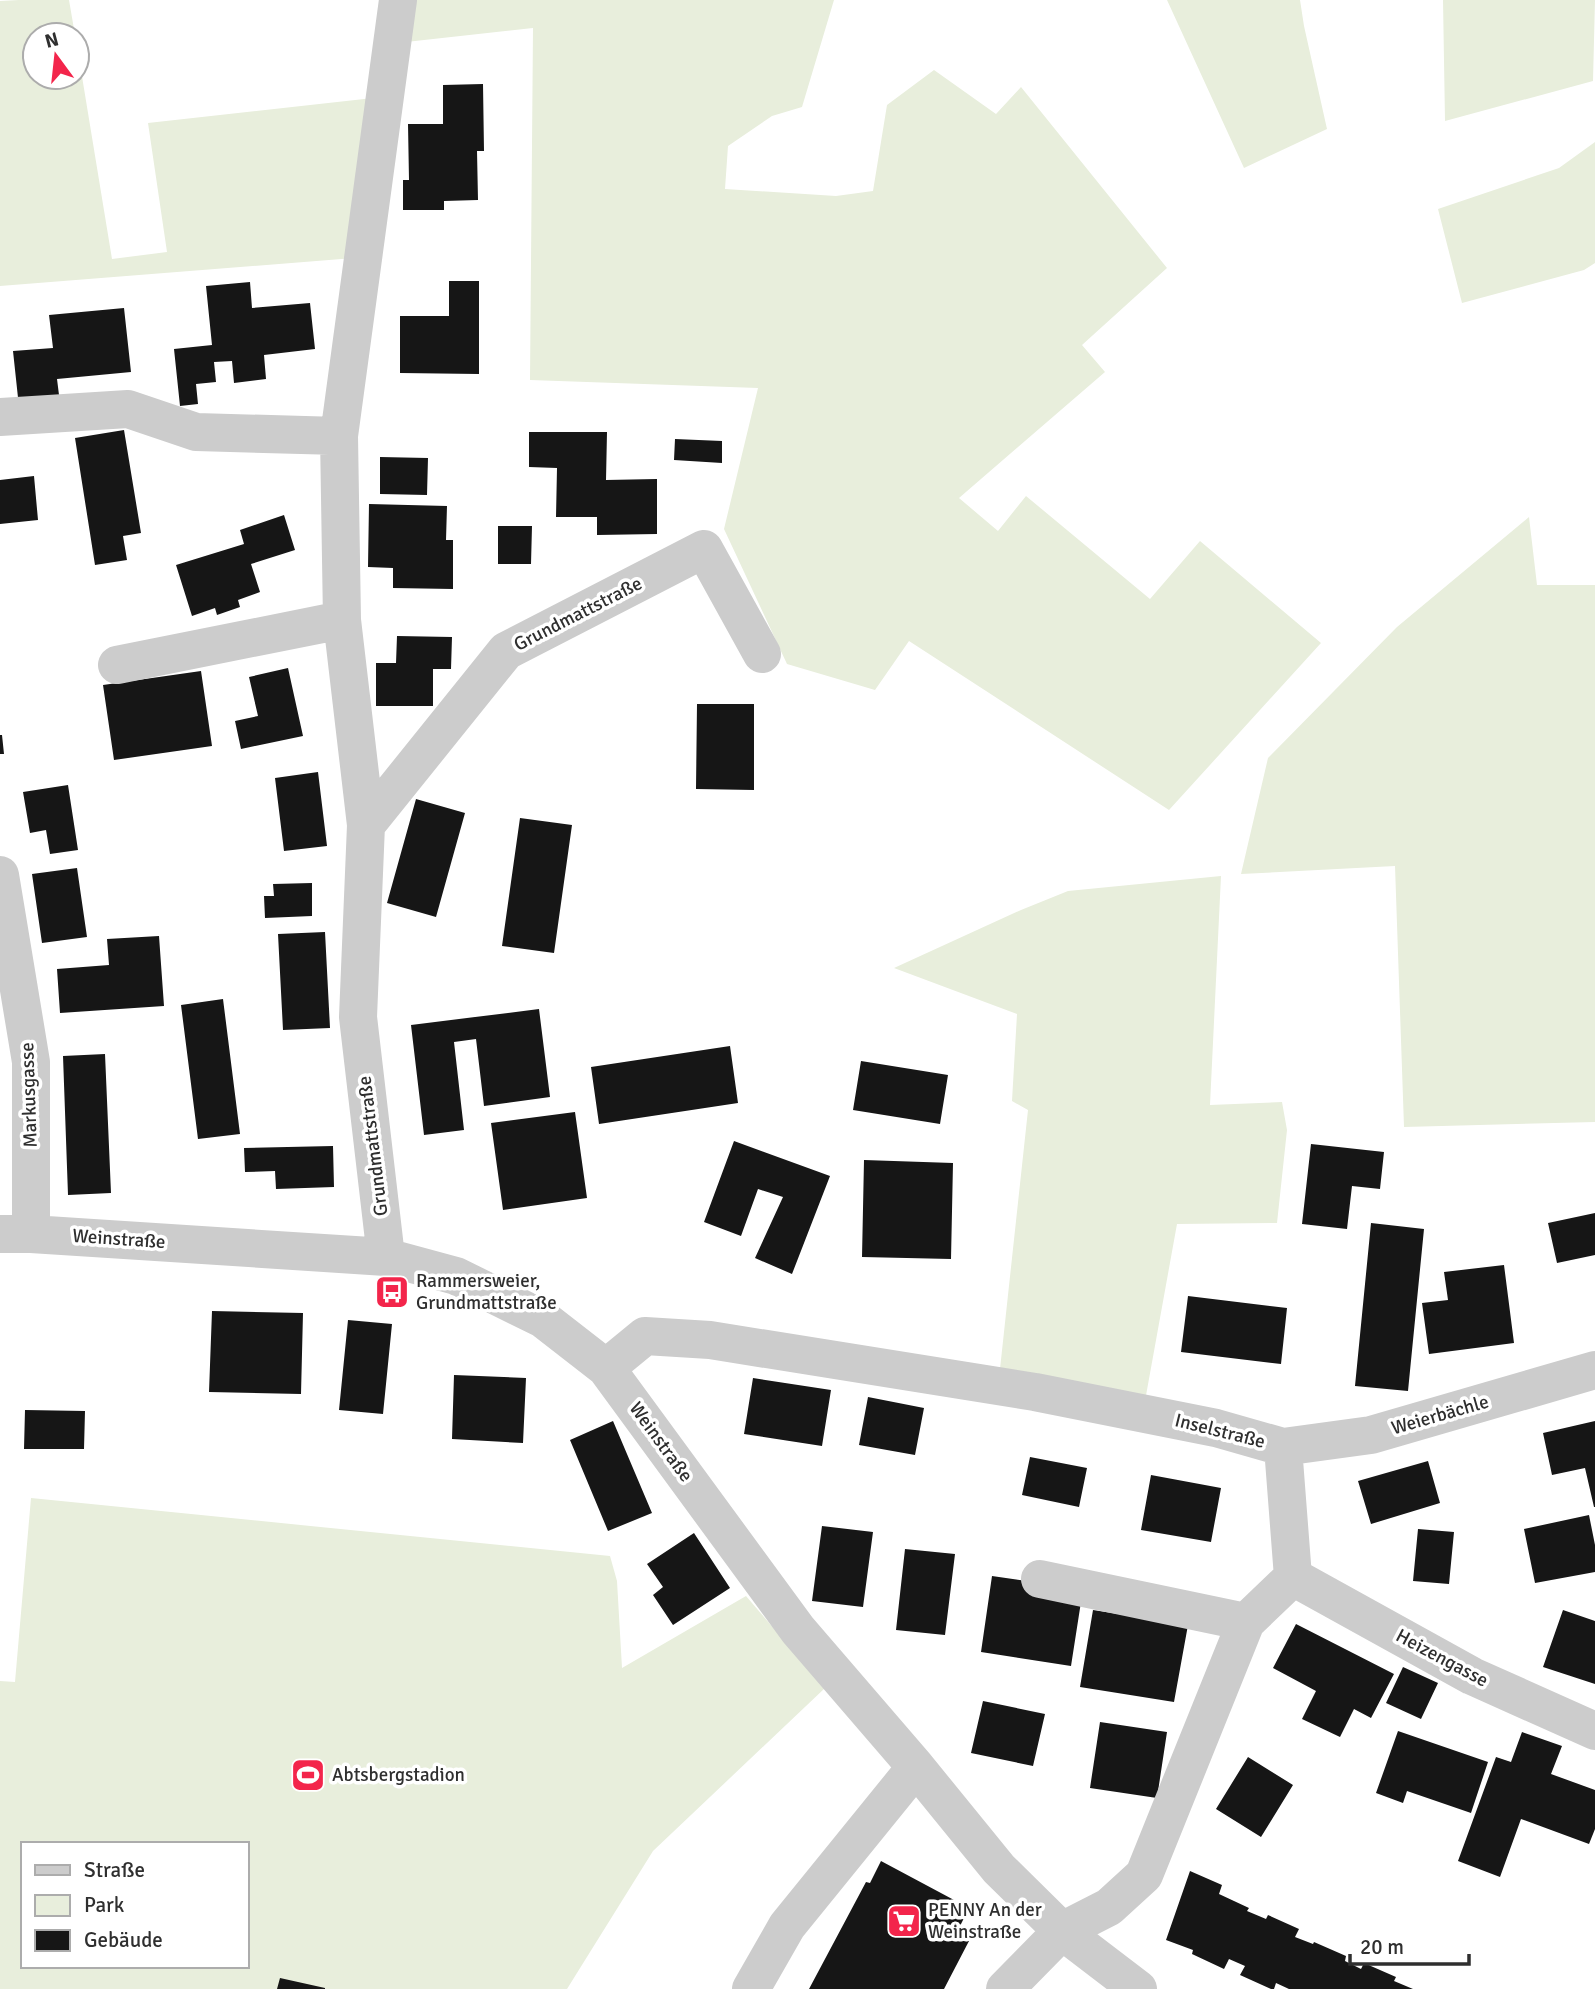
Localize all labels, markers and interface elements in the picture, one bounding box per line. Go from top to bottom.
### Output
north arrow [21,21,91,91]
text: N [42,27,61,54]
street label: Grundmattstraße [510,571,646,657]
street label: Markusgasse [15,1042,43,1148]
street label: Grundmattstraße [353,1075,393,1217]
street label: Weinstraße [72,1224,166,1254]
place label: Rammersweier, Grundmattstraße [416,1269,557,1315]
bus stop icon: Rammersweier, Grundmattstraße [373,1273,411,1311]
street label: Weierbächle [1388,1390,1492,1440]
street label: Weinstraße [624,1397,698,1487]
street label: Inselstraße [1172,1408,1268,1454]
street label: Heizengasse [1392,1624,1492,1692]
sports icon: Abtsbergstadion [289,1756,327,1794]
place label: Abtsbergstadion [332,1763,465,1787]
legend [21,1842,248,1968]
text: Straße [84,1857,145,1883]
text: Park [84,1892,125,1918]
place label: PENNY An der Weinstraße [928,1898,1042,1944]
supermarket icon: PENNY An der Weinstraße [885,1902,923,1940]
scale bar [1350,1923,1469,1967]
text: Gebäude [84,1927,163,1953]
text: 20 m [1360,1934,1404,1960]

